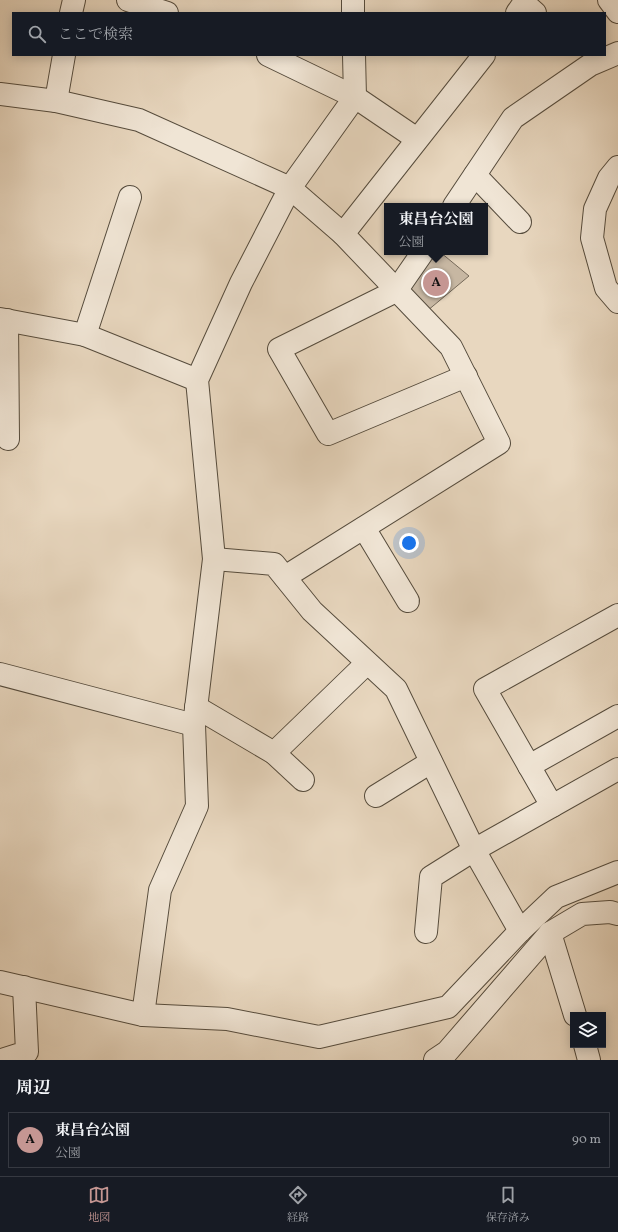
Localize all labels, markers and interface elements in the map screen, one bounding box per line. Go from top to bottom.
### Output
search box [12,12,606,56]
icon: search [26,23,48,45]
text: ここで検索 [58,25,133,46]
popup [384,203,488,255]
text: 東昌台公園 [398,210,474,231]
text: 公園 [398,234,425,252]
pin: A [423,268,449,298]
your location [399,533,419,553]
map controls [570,1012,606,1048]
button: layers [570,1012,606,1048]
text: 周辺 [16,1077,50,1100]
text: 東昌台公園 [55,1121,130,1142]
text: A [25,1131,35,1149]
text: 90 m [572,1131,601,1149]
text: 公園 [55,1145,81,1163]
tab: 地図 [88,1184,110,1226]
tab: 経路 [287,1184,309,1226]
tab: 保存済み [486,1184,530,1226]

